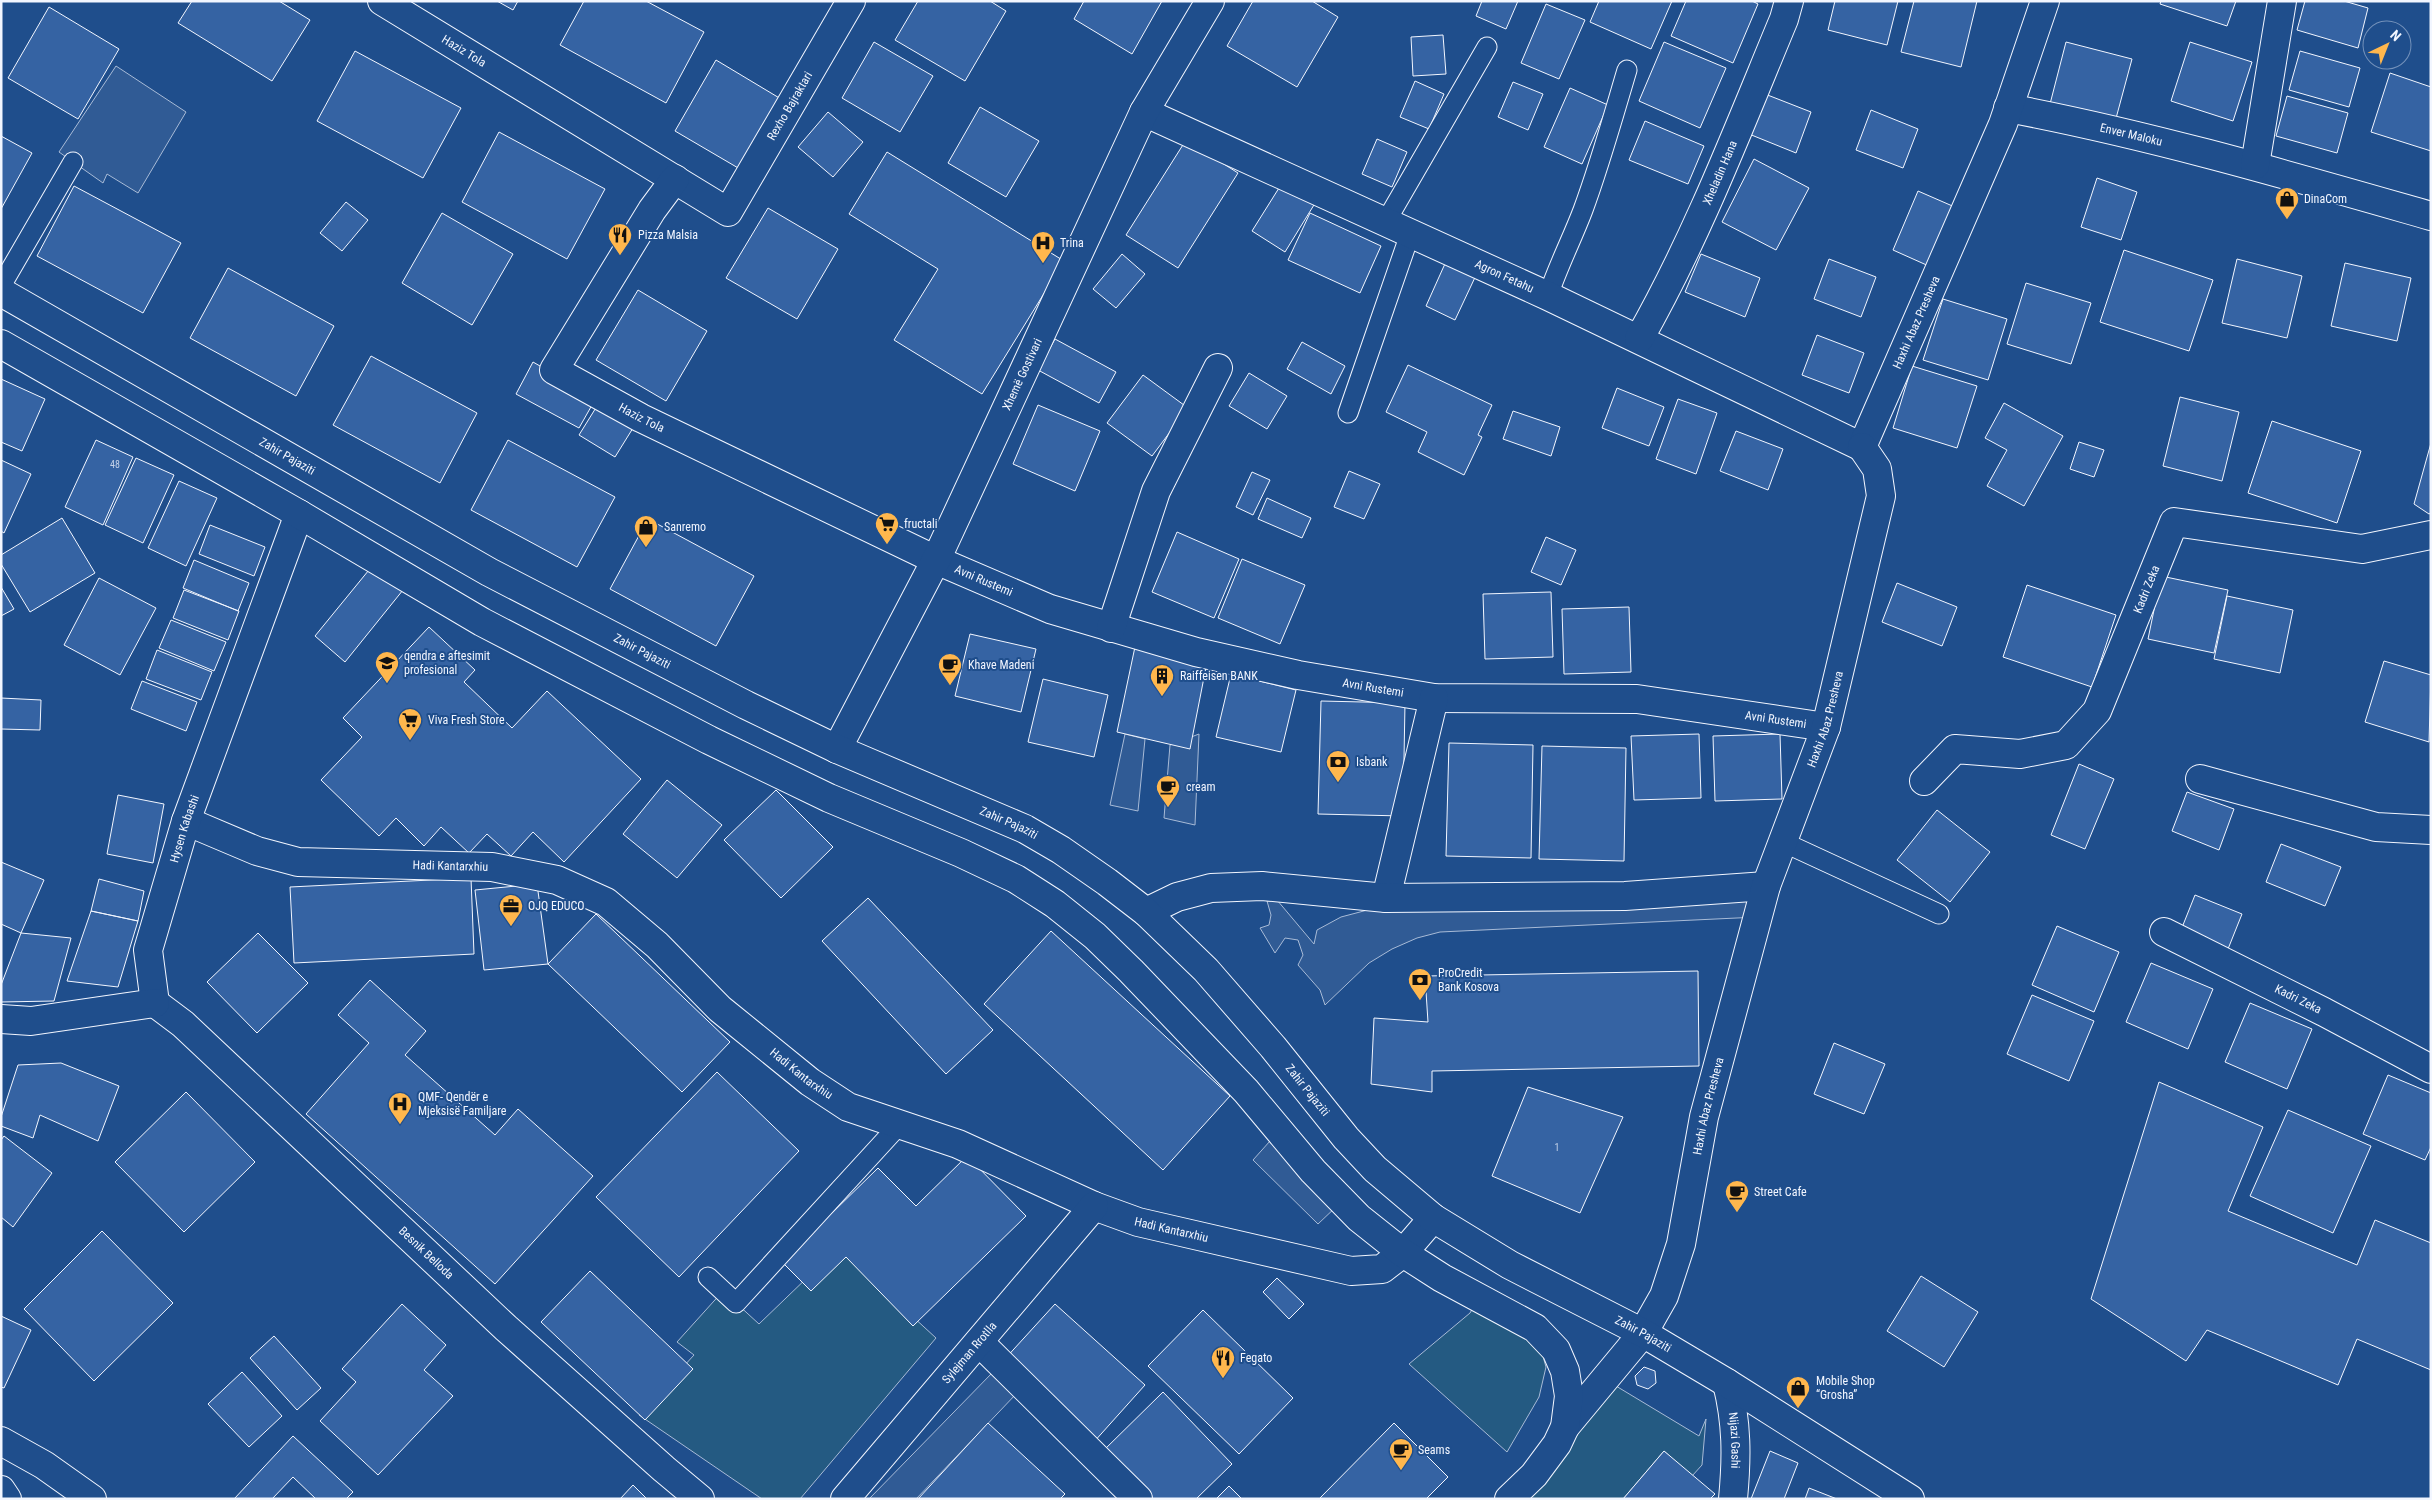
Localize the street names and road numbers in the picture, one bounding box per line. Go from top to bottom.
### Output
street label: Haziz Tola [439,32,489,70]
street label: Rexho Bajraktari [764,69,815,143]
street label: Enver Maloku [2099,120,2164,149]
street label: Xheladin Hana [1700,138,1740,207]
street label: Agron Fetahu [1473,257,1536,296]
street label: Haxhi Abaz Presheva [1890,274,1943,371]
street label: Xhemë Gostivari [999,336,1045,413]
street label: Haziz Tola [616,400,667,435]
street label: Zahir Pajaziti [257,435,318,478]
street label: Avni Rustemi [953,562,1015,599]
street label: Kadri Zeka [2131,563,2163,615]
street label: Zahir Pajaziti [611,631,673,672]
street label: Haxhi Abaz Presheva [1804,669,1846,769]
street label: Avni Rustemi [1341,676,1405,700]
street label: Avni Rustemi [1744,708,1807,731]
street label: Hysen Kabashi [167,793,202,864]
street label: Zahir Pajaziti [978,804,1040,842]
street label: Hadi Kantarxhiu [413,858,488,874]
street label: Kadri Zeka [2272,982,2324,1017]
street label: Hadi Kantarxhiu [767,1045,835,1102]
street label: Haxhi Abaz Presheva [1690,1056,1727,1156]
street label: Zahir Pajaziti [1283,1061,1332,1119]
street label: Hadi Kantarxhiu [1133,1214,1210,1245]
street label: Besnik Belloda [396,1224,457,1282]
street label: Zahir Pajaziti [1613,1313,1674,1355]
street label: Sylejman Rrotlla [939,1319,1000,1386]
street label: Nijazi Gashi [1726,1411,1743,1469]

